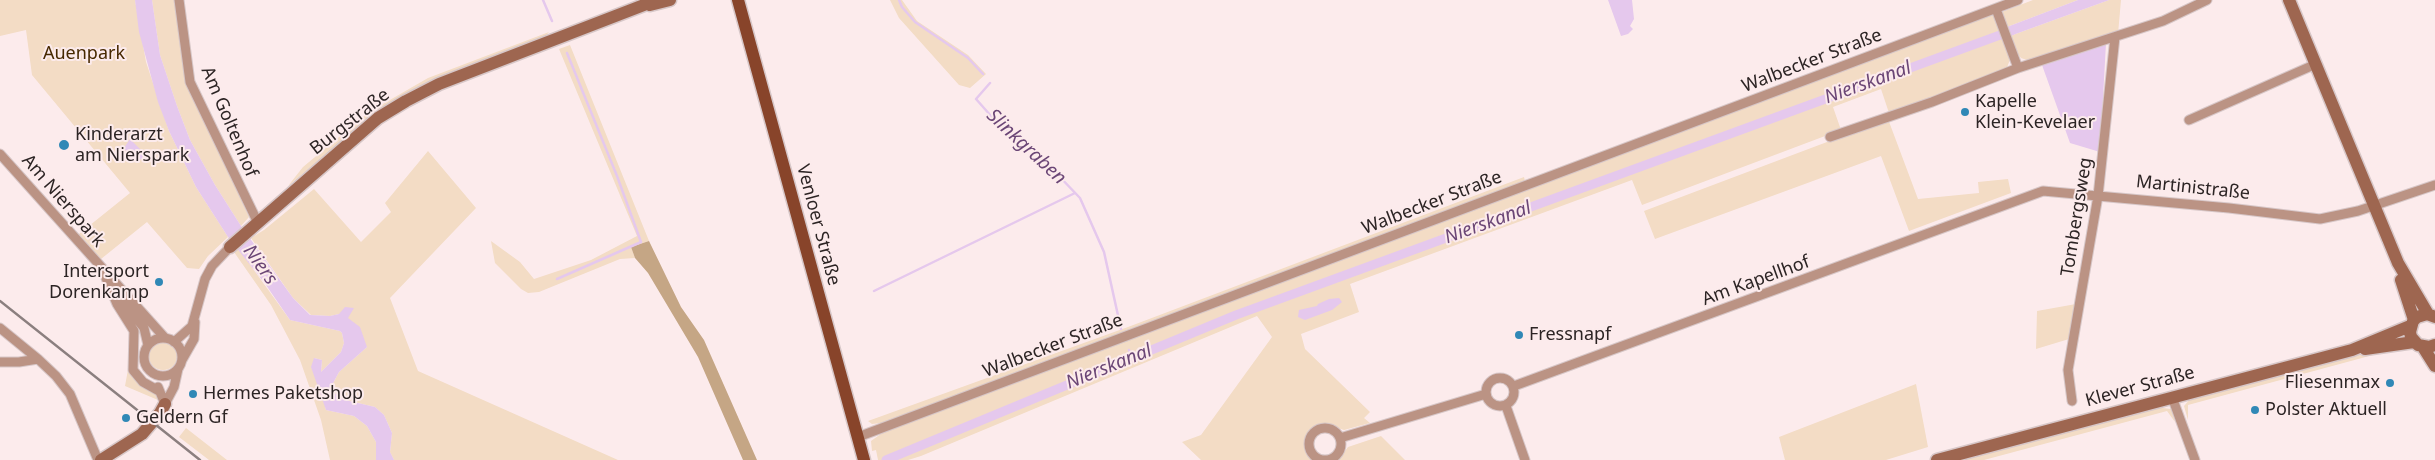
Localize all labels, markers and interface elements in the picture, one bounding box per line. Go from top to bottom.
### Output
street label: Walbecker Straße [1739,24,1885,98]
park label: Auenpark [43,43,125,65]
water label: Nierskanal [1822,57,1914,109]
street label: Am Goltenhof [196,64,262,180]
street label: Burgstraße [306,84,394,160]
place label: Kapelle Klein-Kevelaer [1975,91,2095,134]
water label: Slinkgraben [982,104,1070,190]
marker: Kapelle Klein-Kevelaer [1959,106,1971,118]
place label: Kinderarzt am Nierspark [75,124,189,166]
marker: Kinderarzt am Nierspark [57,138,71,152]
street label: Am Nierspark [17,150,109,252]
street label: Tombergsweg [2057,156,2097,278]
street label: Venloer Straße [791,162,845,288]
street label: Walbecker Straße [1359,166,1505,240]
street label: Martinistraße [2135,171,2251,205]
water label: Nierskanal [1442,197,1534,249]
water label: Niers [238,241,282,289]
street label: Am Kapellhof [1699,252,1813,310]
place label: Intersport Dorenkamp [49,261,149,304]
marker: Intersport Dorenkamp [153,276,165,288]
street label: Walbecker Straße [980,309,1126,383]
place label: Fressnapf [1529,324,1611,346]
marker: Fressnapf [1513,329,1525,341]
water label: Nierskanal [1063,339,1155,395]
street label: Klever Straße [2083,362,2197,412]
place label: Fliesenmax [2285,372,2380,394]
marker: Fliesenmax [2384,377,2396,389]
place label: Hermes Paketshop [203,383,363,405]
marker: Hermes Paketshop [187,388,199,400]
place label: Polster Aktuell [2265,399,2387,421]
marker: Polster Aktuell [2249,404,2261,416]
place label: Geldern Gf [136,407,228,429]
marker: Geldern Gf [120,412,132,424]

